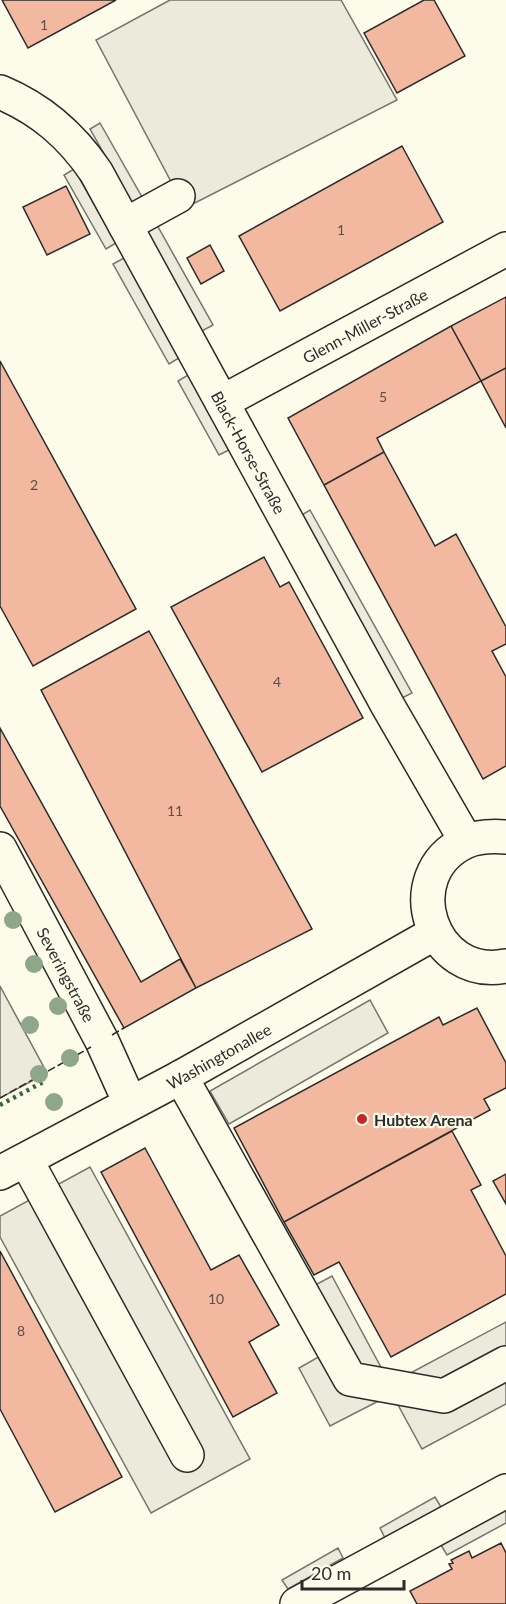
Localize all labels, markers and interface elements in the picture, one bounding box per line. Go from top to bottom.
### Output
house number: 1 [40,16,48,33]
house number: 1 [337,221,345,238]
street label: Glenn-Miller-Straße [299,284,430,367]
street label: Black-Horse-Straße [208,387,290,517]
house number: 5 [379,388,387,405]
house number: 2 [30,476,38,493]
house number: 4 [273,673,281,690]
house number: 11 [167,802,183,819]
street label: Severingstraße [34,924,100,1025]
street label: Washingtonallee [163,1019,274,1093]
place label: Hubtex Arena [374,1110,473,1129]
marker: Hubtex Arena [355,1112,369,1126]
house number: 10 [208,1290,224,1307]
house number: 8 [17,1322,25,1339]
scale bar [302,1553,404,1591]
text: 20 m [311,1562,351,1584]

